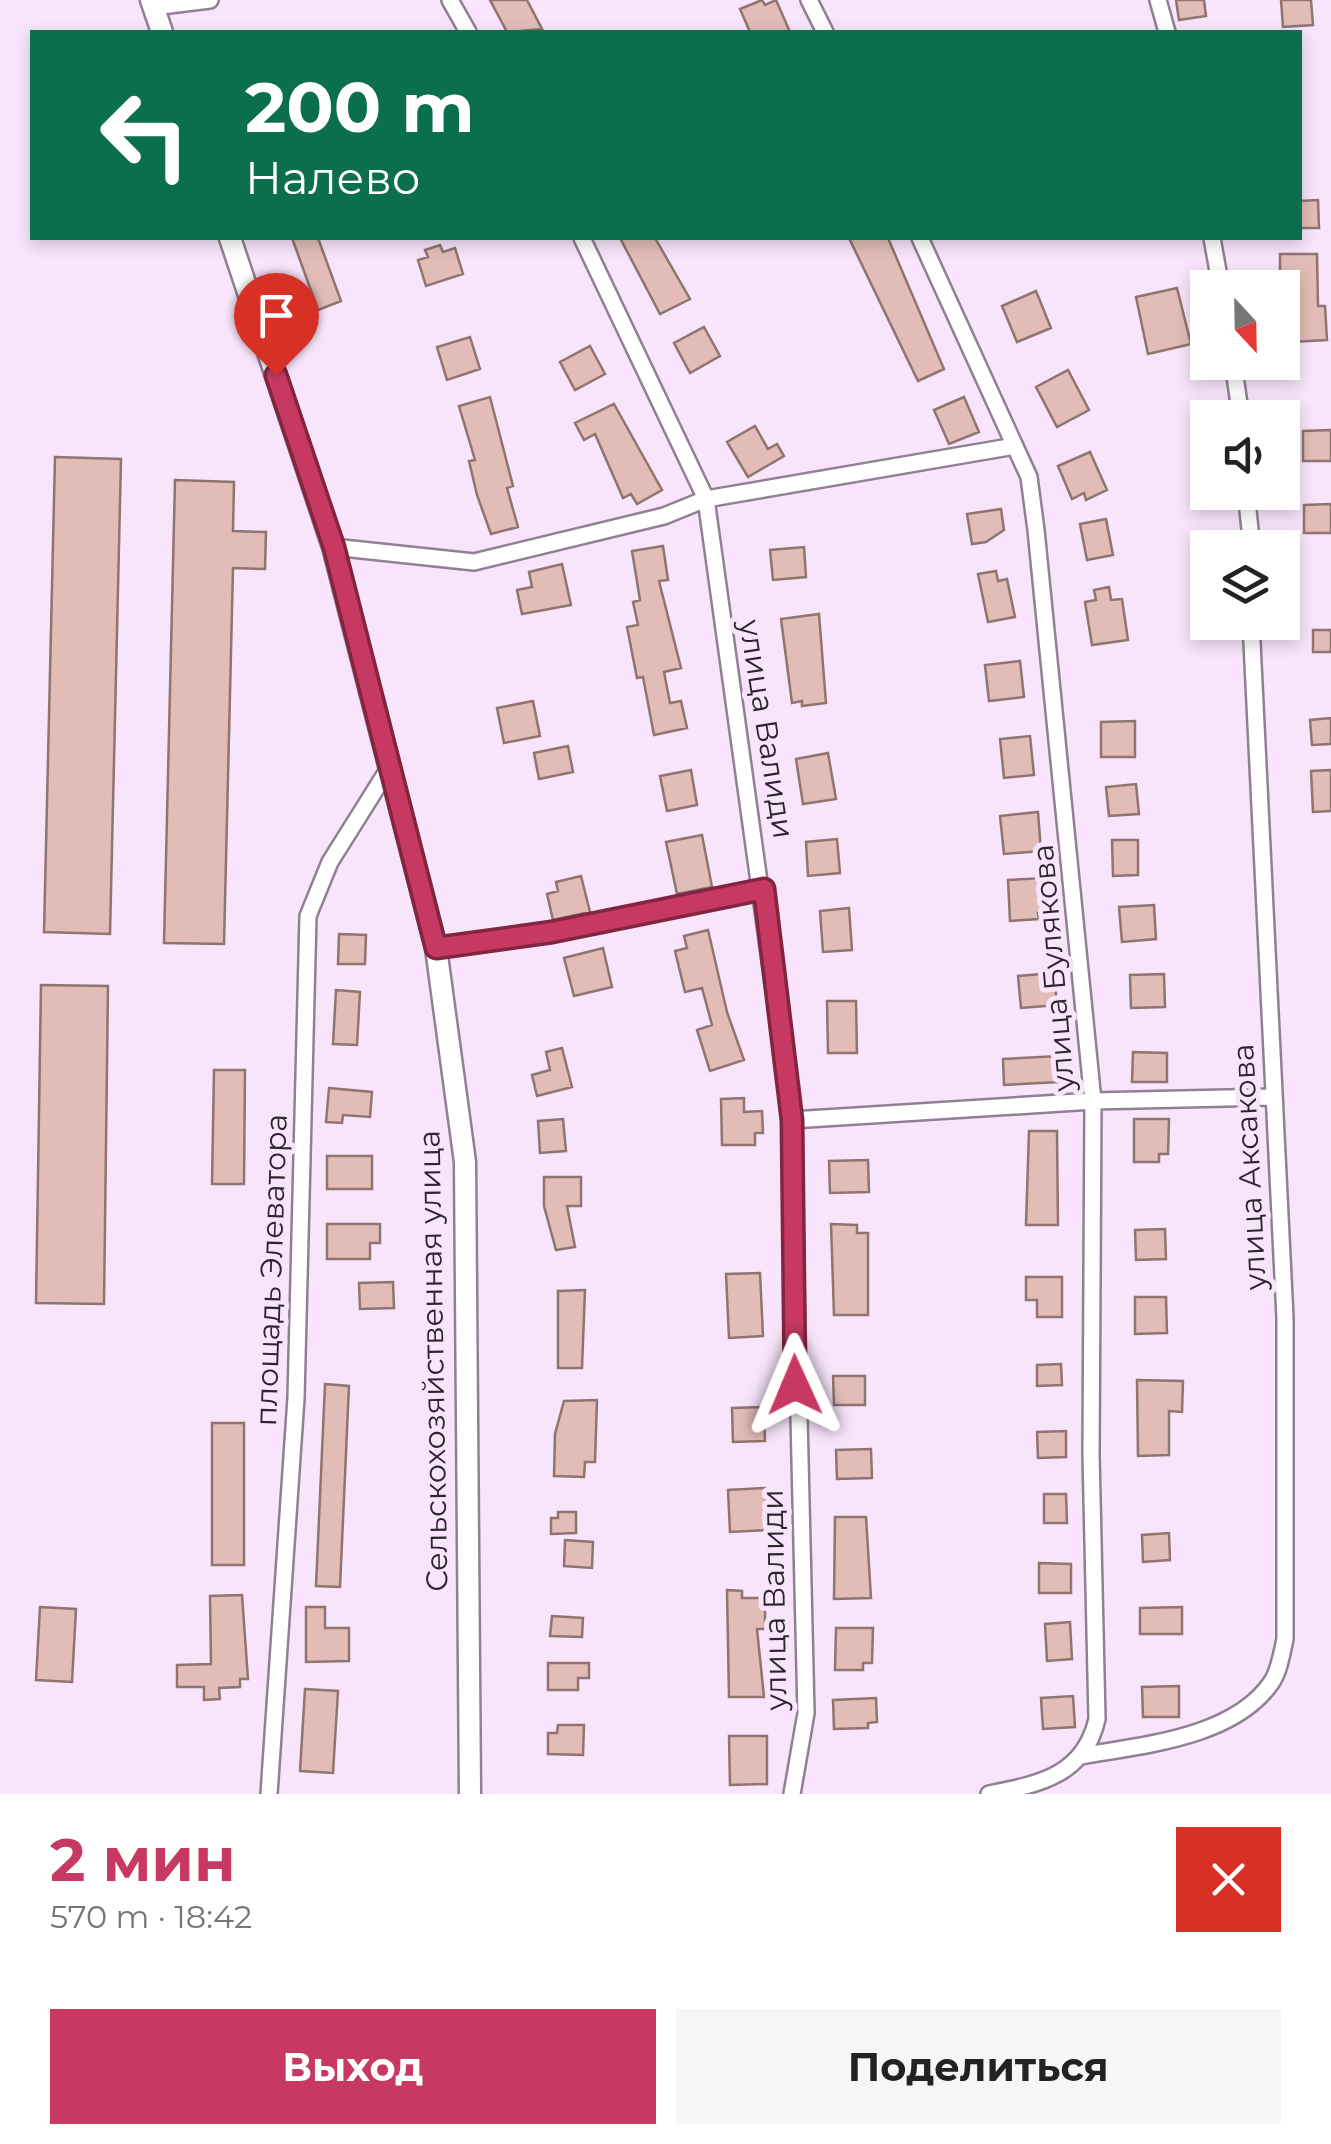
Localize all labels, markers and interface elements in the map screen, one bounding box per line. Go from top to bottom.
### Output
text: 200 m [245,64,475,150]
icon: left [80,70,210,200]
text: Налево [245,150,420,205]
north arrow [1190,270,1300,380]
map controls [1190,270,1300,640]
pin [234,273,319,376]
icon: arrive [249,288,304,343]
button: sound [1190,400,1300,510]
button: layers [1190,530,1300,640]
street label: улица Валиди [731,616,803,841]
street label: улица Булякова [1024,843,1082,1094]
street label: улица Аксакова [1224,1043,1274,1292]
street label: площадь Элеватора [247,1113,295,1427]
street label: Сельскохозяйственная улица [410,1130,456,1592]
position arrow [743,1333,847,1437]
street label: улица Валиди [754,1489,794,1712]
text: 2 мин [50,1823,236,1896]
button: close [1176,1827,1281,1932]
text: 570 m · 18:42 [50,1897,252,1936]
button: Выход [50,2009,656,2124]
button: Поделиться [676,2009,1281,2124]

